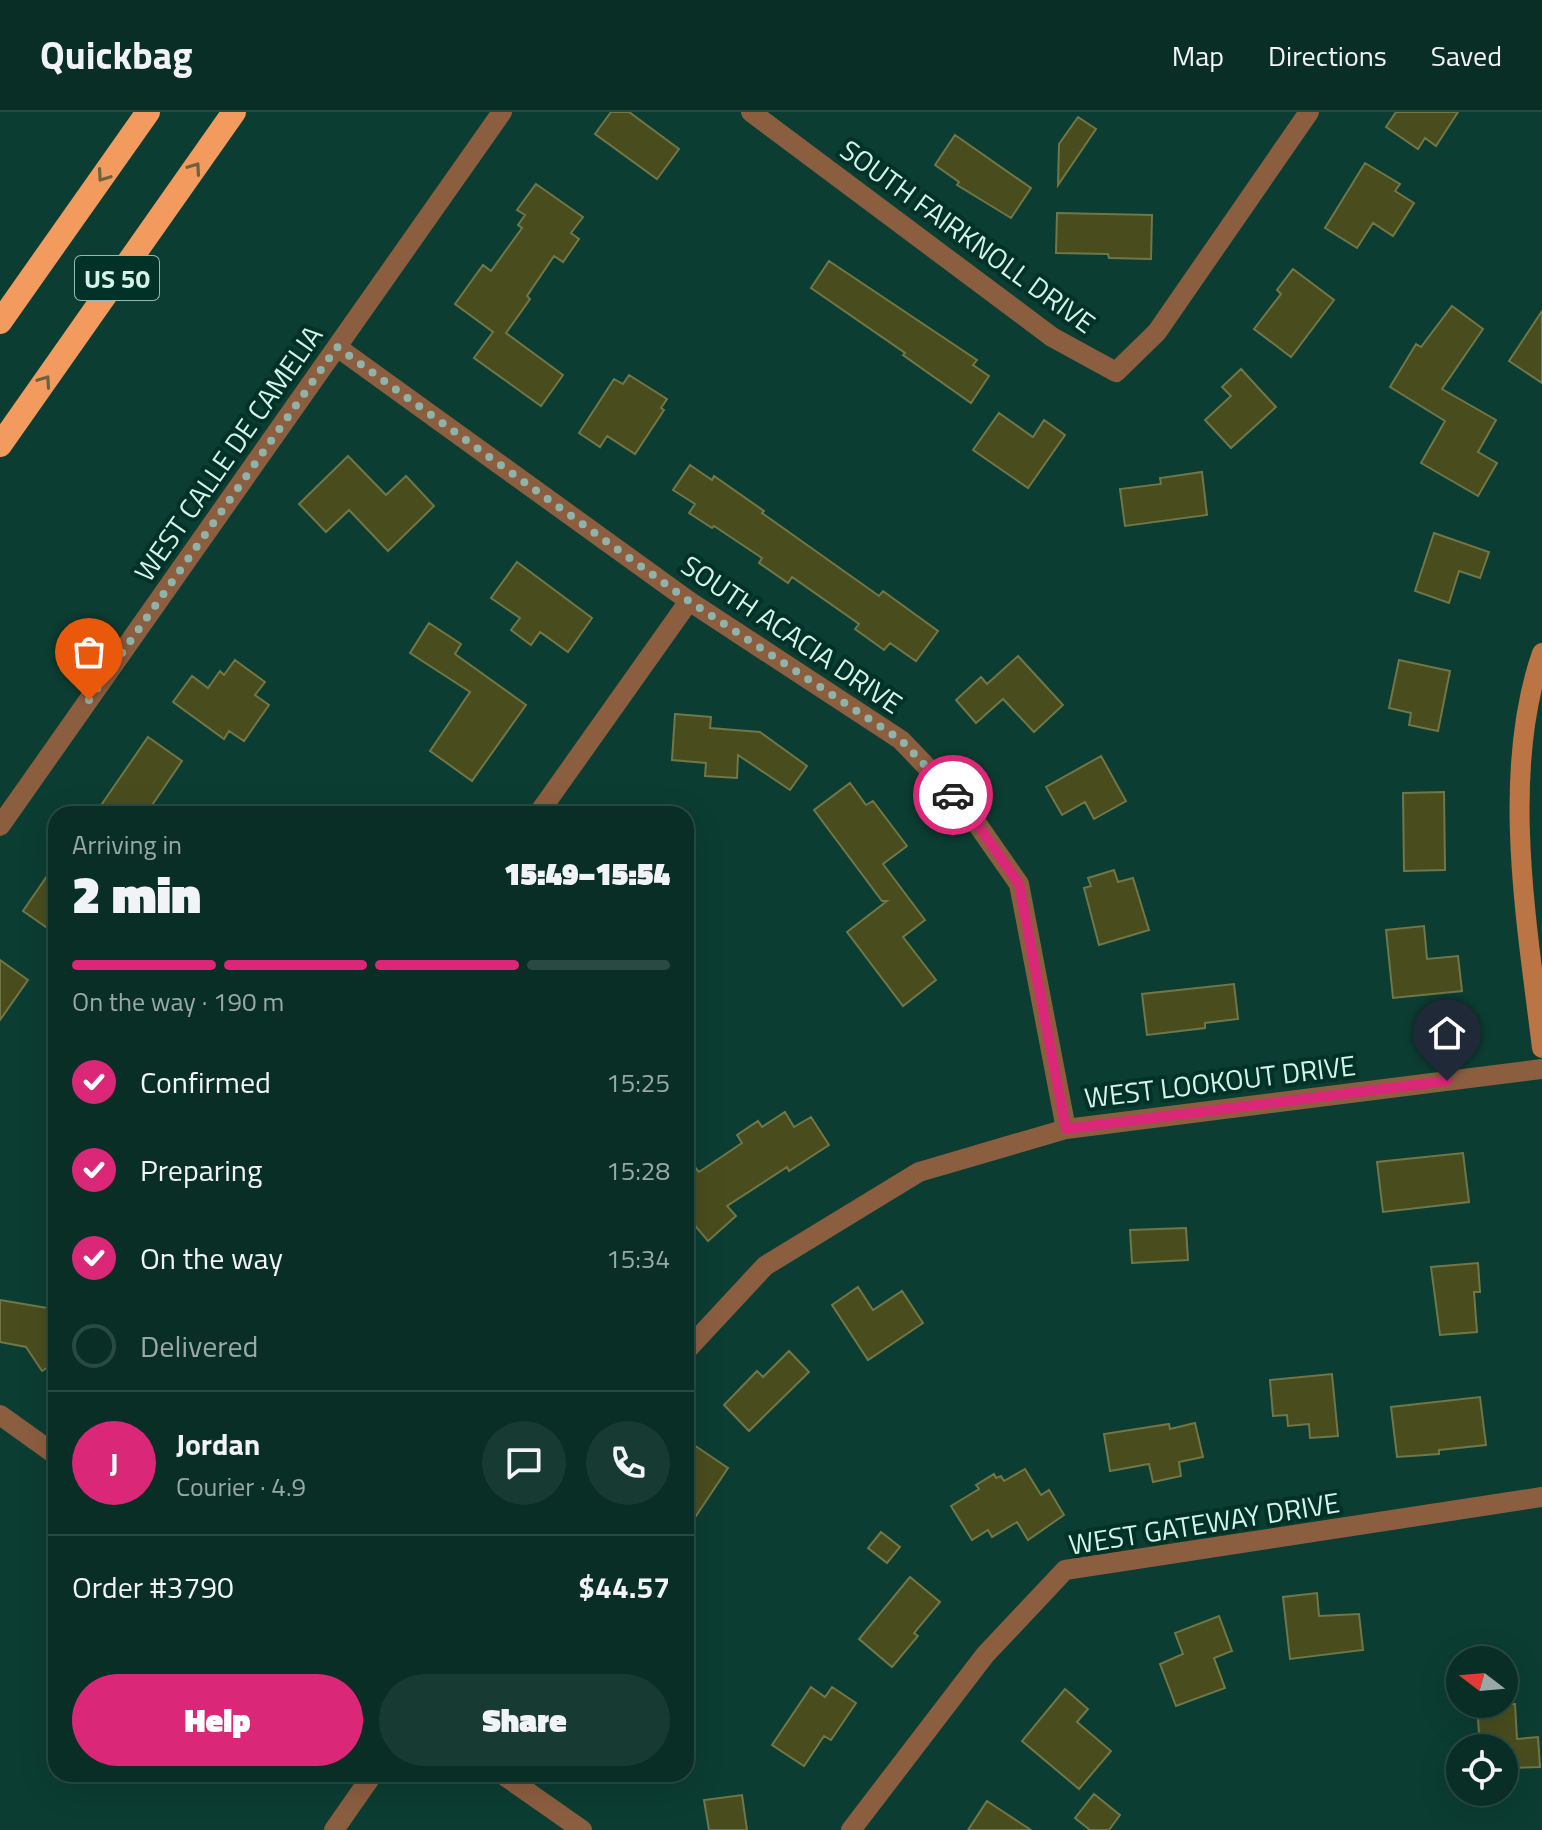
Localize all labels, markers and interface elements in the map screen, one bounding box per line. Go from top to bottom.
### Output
text: Quickbag [40,26,193,84]
text: Map [1172,34,1224,77]
text: Directions [1268,34,1387,77]
text: Saved [1431,34,1502,77]
street label: SOUTH FAIRKNOLL DRIVE [831,129,1105,343]
one-way arrow [185,163,199,177]
one-way arrow [98,167,113,181]
road number: US 50 [75,256,159,300]
street label: WEST CALLE DE CAMELIA [123,316,333,590]
one-way arrow [35,375,50,390]
street label: SOUTH ACACIA DRIVE [673,544,911,724]
pin [55,618,123,700]
icon: bag [67,630,111,674]
courier [913,755,993,835]
icon: car [931,773,975,817]
text: Arriving in [72,825,182,864]
text: 15:49–15:54 [504,851,670,897]
text: 2 min [72,854,201,933]
text: On the way · 190 m [72,982,284,1021]
pin [1413,999,1481,1081]
icon: home [1425,1011,1469,1055]
street label: WEST LOOKOUT DRIVE [1082,1043,1358,1119]
text: Confirmed [140,1059,271,1105]
icon: check [72,1060,116,1104]
text: 15:25 [606,1063,670,1102]
text: Preparing [140,1147,262,1193]
icon: check [72,1148,116,1192]
text: 15:28 [606,1151,670,1190]
text: On the way [140,1235,283,1281]
icon: check [72,1236,116,1280]
text: 15:34 [606,1239,670,1278]
text: Delivered [140,1323,258,1369]
text: Jordan [176,1421,260,1467]
button: chat [482,1421,566,1505]
button: phone [586,1421,670,1505]
text: J [109,1440,119,1486]
text: Courier · 4.9 [176,1467,306,1506]
street label: WEST GATEWAY DRIVE [1065,1480,1343,1566]
text: Order #3790 [72,1564,234,1610]
text: $44.57 [578,1564,670,1610]
north arrow [1446,1646,1518,1718]
map controls [1446,1646,1518,1806]
button: Help [72,1674,363,1766]
button: Share [379,1674,670,1766]
button: locate [1446,1734,1518,1806]

